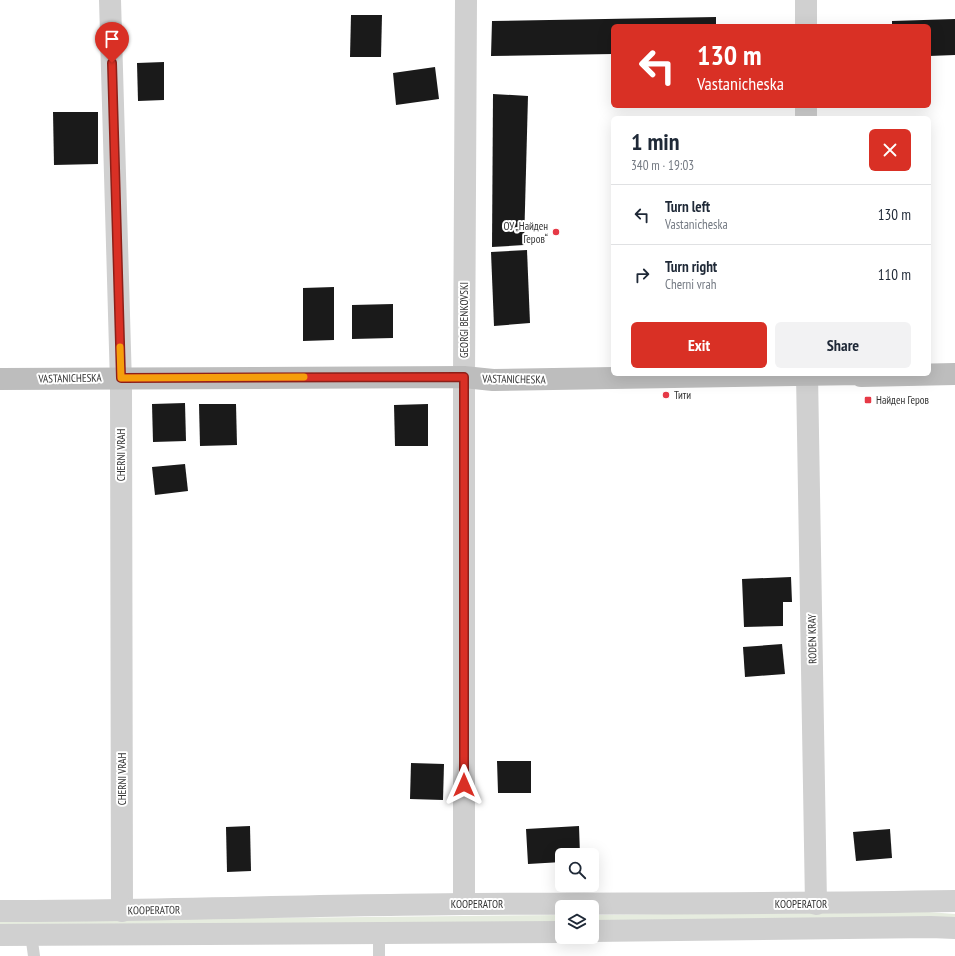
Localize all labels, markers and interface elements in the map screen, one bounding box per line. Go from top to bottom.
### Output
pin [95,22,129,63]
icon: arrive [101,28,123,50]
text: 130 m [697,36,761,73]
icon: left [631,40,683,92]
text: Vastanicheska [697,72,784,95]
text: 1 min [631,126,679,157]
button: close [869,129,911,171]
text: 340 m · 19:03 [631,157,694,174]
text: Turn left [665,197,710,216]
icon: left [631,204,653,226]
text: 130 m [878,205,911,224]
text: Vastanicheska [665,216,728,233]
place label: ОУ „Найден Геров“ [503,219,548,246]
marker: ОУ „Найден Геров“ [551,227,561,237]
text: Turn right [665,257,717,276]
icon: right [631,264,653,286]
text: 110 m [878,265,911,284]
text: Cherni vrah [665,276,716,293]
street label: GEORGI BENKOVSKI [457,282,471,358]
button: Exit [631,322,767,368]
button: Share [775,322,911,368]
street label: VASTANICHESKA [37,370,103,386]
street label: VASTANICHESKA [481,371,547,387]
place label: Тити [674,388,691,402]
marker: Тити [661,390,671,400]
place label: Найден Геров [876,393,930,407]
marker: Найден Геров [863,395,873,405]
street label: CHERNI VRAH [114,429,128,481]
street label: RODEN KRAY [805,614,819,664]
street label: CHERNI VRAH [115,753,129,805]
position arrow [443,764,485,806]
map controls [555,848,599,944]
button: search [555,848,599,892]
street label: KOOPERATOR [451,897,503,911]
street label: KOOPERATOR [775,897,827,911]
button: layers [555,900,599,944]
street label: KOOPERATOR [128,903,180,917]

